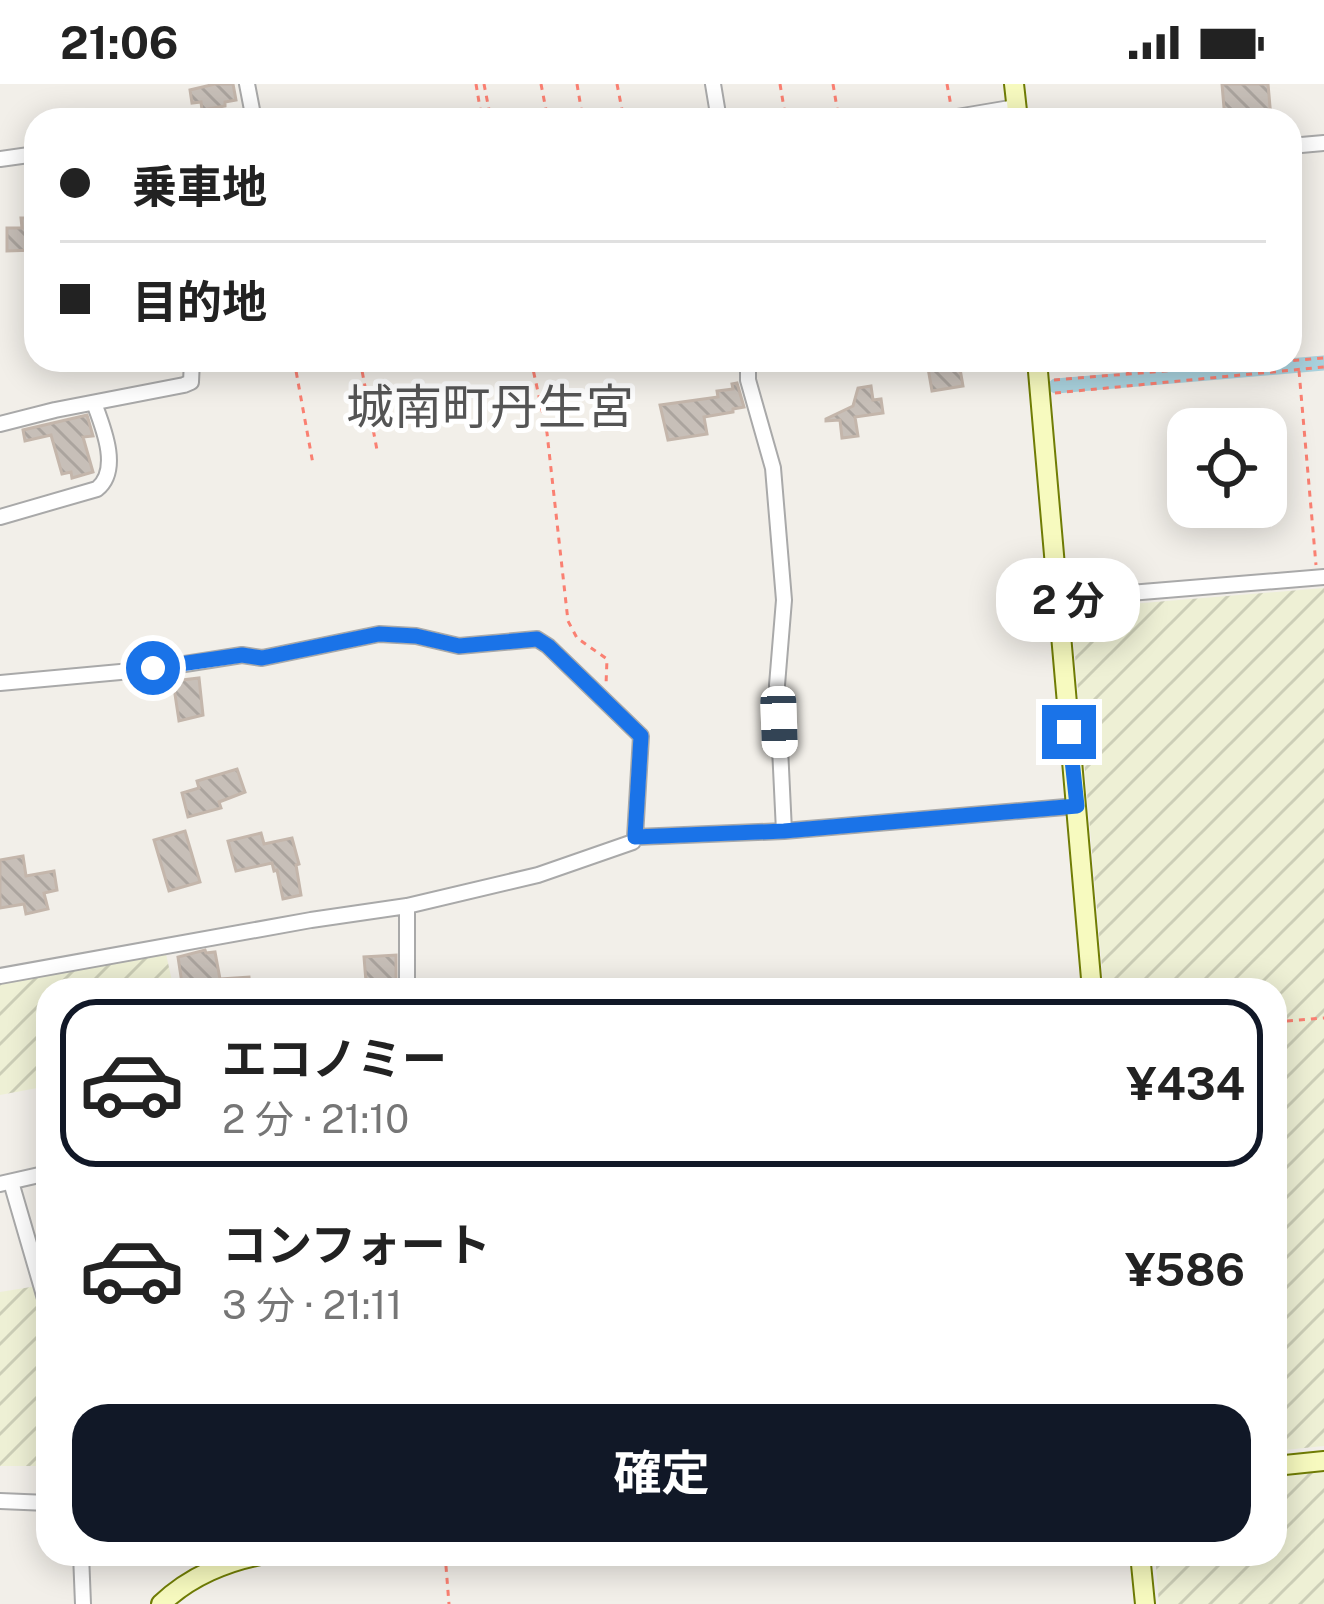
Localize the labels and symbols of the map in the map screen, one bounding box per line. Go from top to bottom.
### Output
district label: 城南町丹生宮 [346,378,634,435]
callout: 2 分 [997,558,1141,642]
route start [126,641,180,695]
car [760,685,798,759]
route end [1042,705,1096,759]

